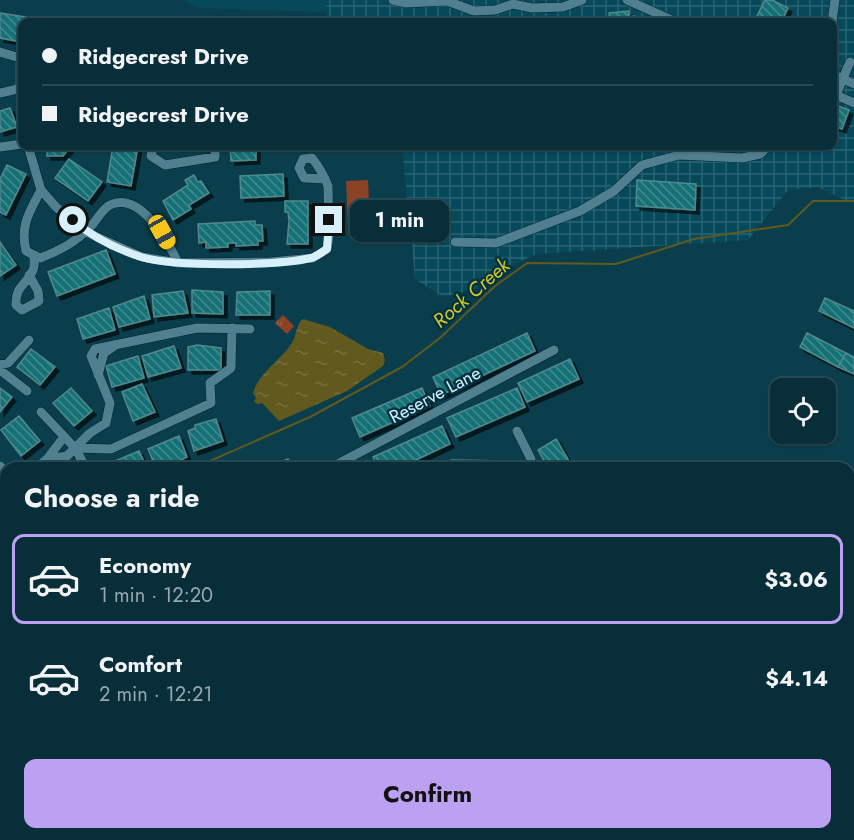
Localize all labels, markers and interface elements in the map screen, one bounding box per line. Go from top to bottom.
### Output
text: Ridgecrest Drive [78,40,249,72]
text: Ridgecrest Drive [78,98,249,130]
callout: 1 min [350,199,449,241]
route start [59,206,86,233]
route end [315,206,342,233]
text: 1 min [375,206,424,235]
car [145,212,179,252]
water label: Rock Creek [427,251,517,335]
street label: Reserve Lane [385,360,485,430]
map controls [770,378,836,444]
button: locate [770,378,836,444]
text: Choose a ride [24,478,199,517]
text: Economy [99,549,191,581]
icon: car [27,552,81,606]
text: $3.06 [765,563,828,595]
text: 1 min · 12:20 [99,581,213,610]
text: Comfort [99,648,182,680]
icon: car [27,651,81,705]
text: $4.14 [765,662,828,694]
text: 2 min · 12:21 [99,680,212,709]
button: Confirm [24,759,831,828]

